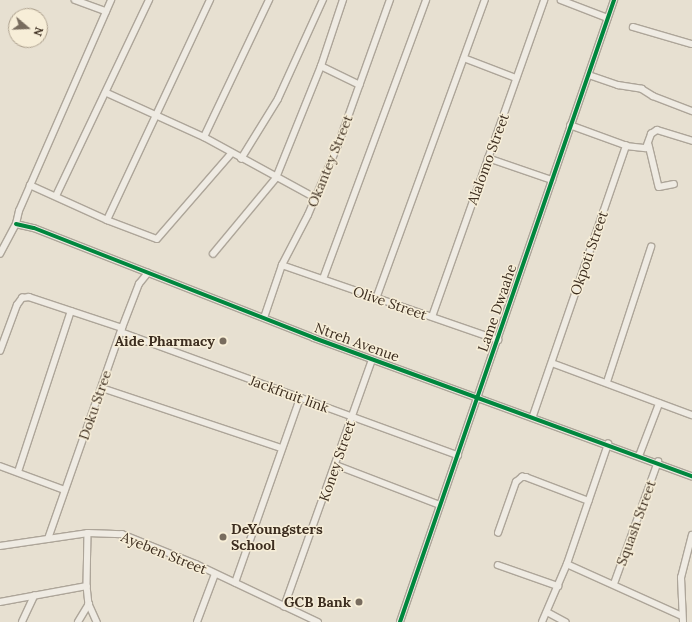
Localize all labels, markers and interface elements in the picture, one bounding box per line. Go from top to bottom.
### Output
north arrow [8,8,48,48]
text: N [30,25,46,38]
street label: Alalomo Street [464,111,512,207]
street label: Okantey Street [304,112,356,210]
street label: Okpoti Street [567,209,611,297]
street label: Lame Dwaahe [474,262,520,354]
street label: Olive Street [351,283,429,323]
street label: Ntreh Avenue [312,319,402,365]
place label: Aide Pharmacy [115,333,215,349]
marker: Aide Pharmacy [218,336,228,346]
street label: Doku Stree [75,368,115,442]
street label: Jackfruit link [247,372,331,416]
street label: Koney Street [315,418,359,504]
street label: Squash Street [613,478,659,568]
place label: DeYoungsters School [231,521,323,554]
street label: Ayeben Street [119,528,209,578]
marker: DeYoungsters School [218,532,228,542]
place label: GCB Bank [284,594,351,610]
marker: GCB Bank [354,597,364,607]

